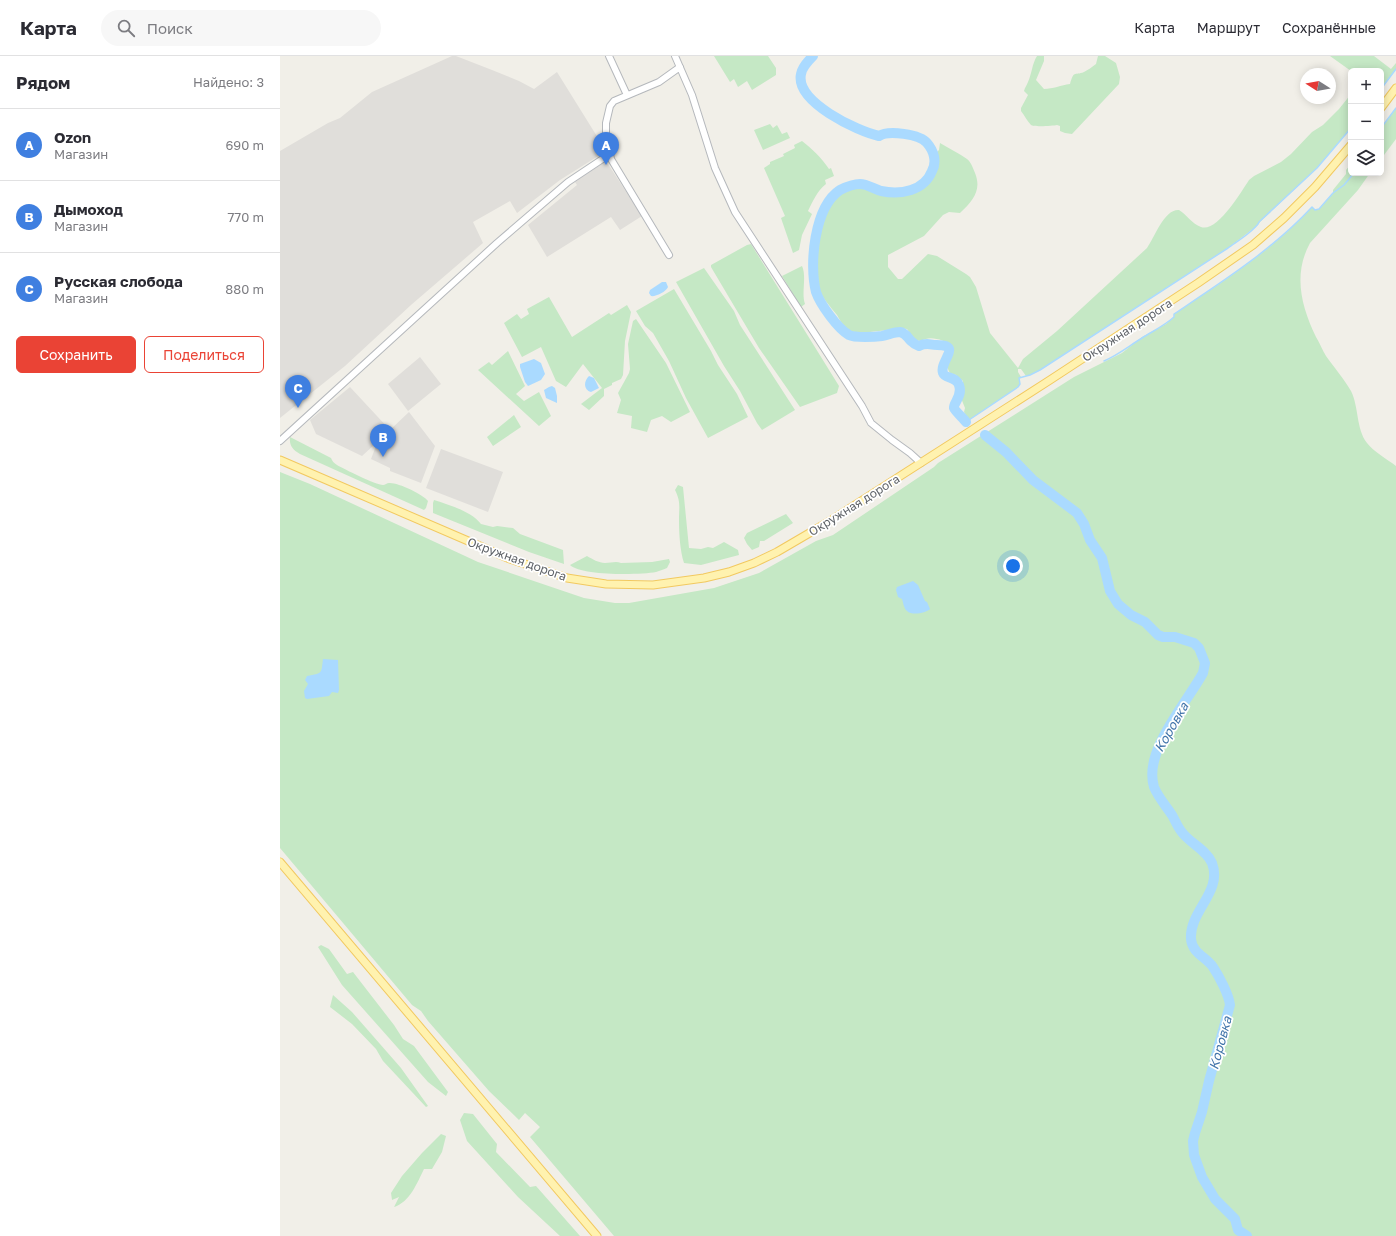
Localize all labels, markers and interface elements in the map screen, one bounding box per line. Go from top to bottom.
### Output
search box [101,10,381,46]
text: Карта [20,16,77,39]
icon: search [115,17,137,39]
text: Поиск [147,19,193,37]
text: Карта [1134,19,1175,36]
text: Маршрут [1197,19,1260,36]
text: Сохранённые [1282,19,1376,36]
north arrow [1300,68,1336,104]
map controls [1348,68,1384,176]
button: + [1348,68,1384,104]
text: Рядом [16,72,70,93]
text: Найдено: 3 [193,74,264,90]
button: − [1348,104,1384,140]
text: Ozon [54,128,91,146]
pin: A [593,132,619,165]
text: A [24,137,34,153]
text: 690 m [225,137,264,153]
button: layers [1348,140,1384,176]
text: Магазин [54,146,108,162]
text: Дымоход [54,200,123,218]
text: B [24,209,34,225]
text: 770 m [227,209,264,225]
text: Магазин [54,218,108,234]
text: Русская слобода [54,272,183,290]
text: C [24,281,34,297]
text: 880 m [225,281,264,297]
text: Магазин [54,290,108,306]
street label: Окружная дорога [1079,295,1175,365]
button: Сохранить [16,336,136,373]
button: Поделиться [144,336,264,373]
pin: C [285,375,311,408]
pin: B [370,424,396,457]
street label: Окружная дорога [806,471,902,539]
street label: Окружная дорога [465,534,569,584]
your location [1003,556,1023,576]
water label: Коровка [1150,699,1192,755]
water label: Коровка [1205,1014,1235,1071]

